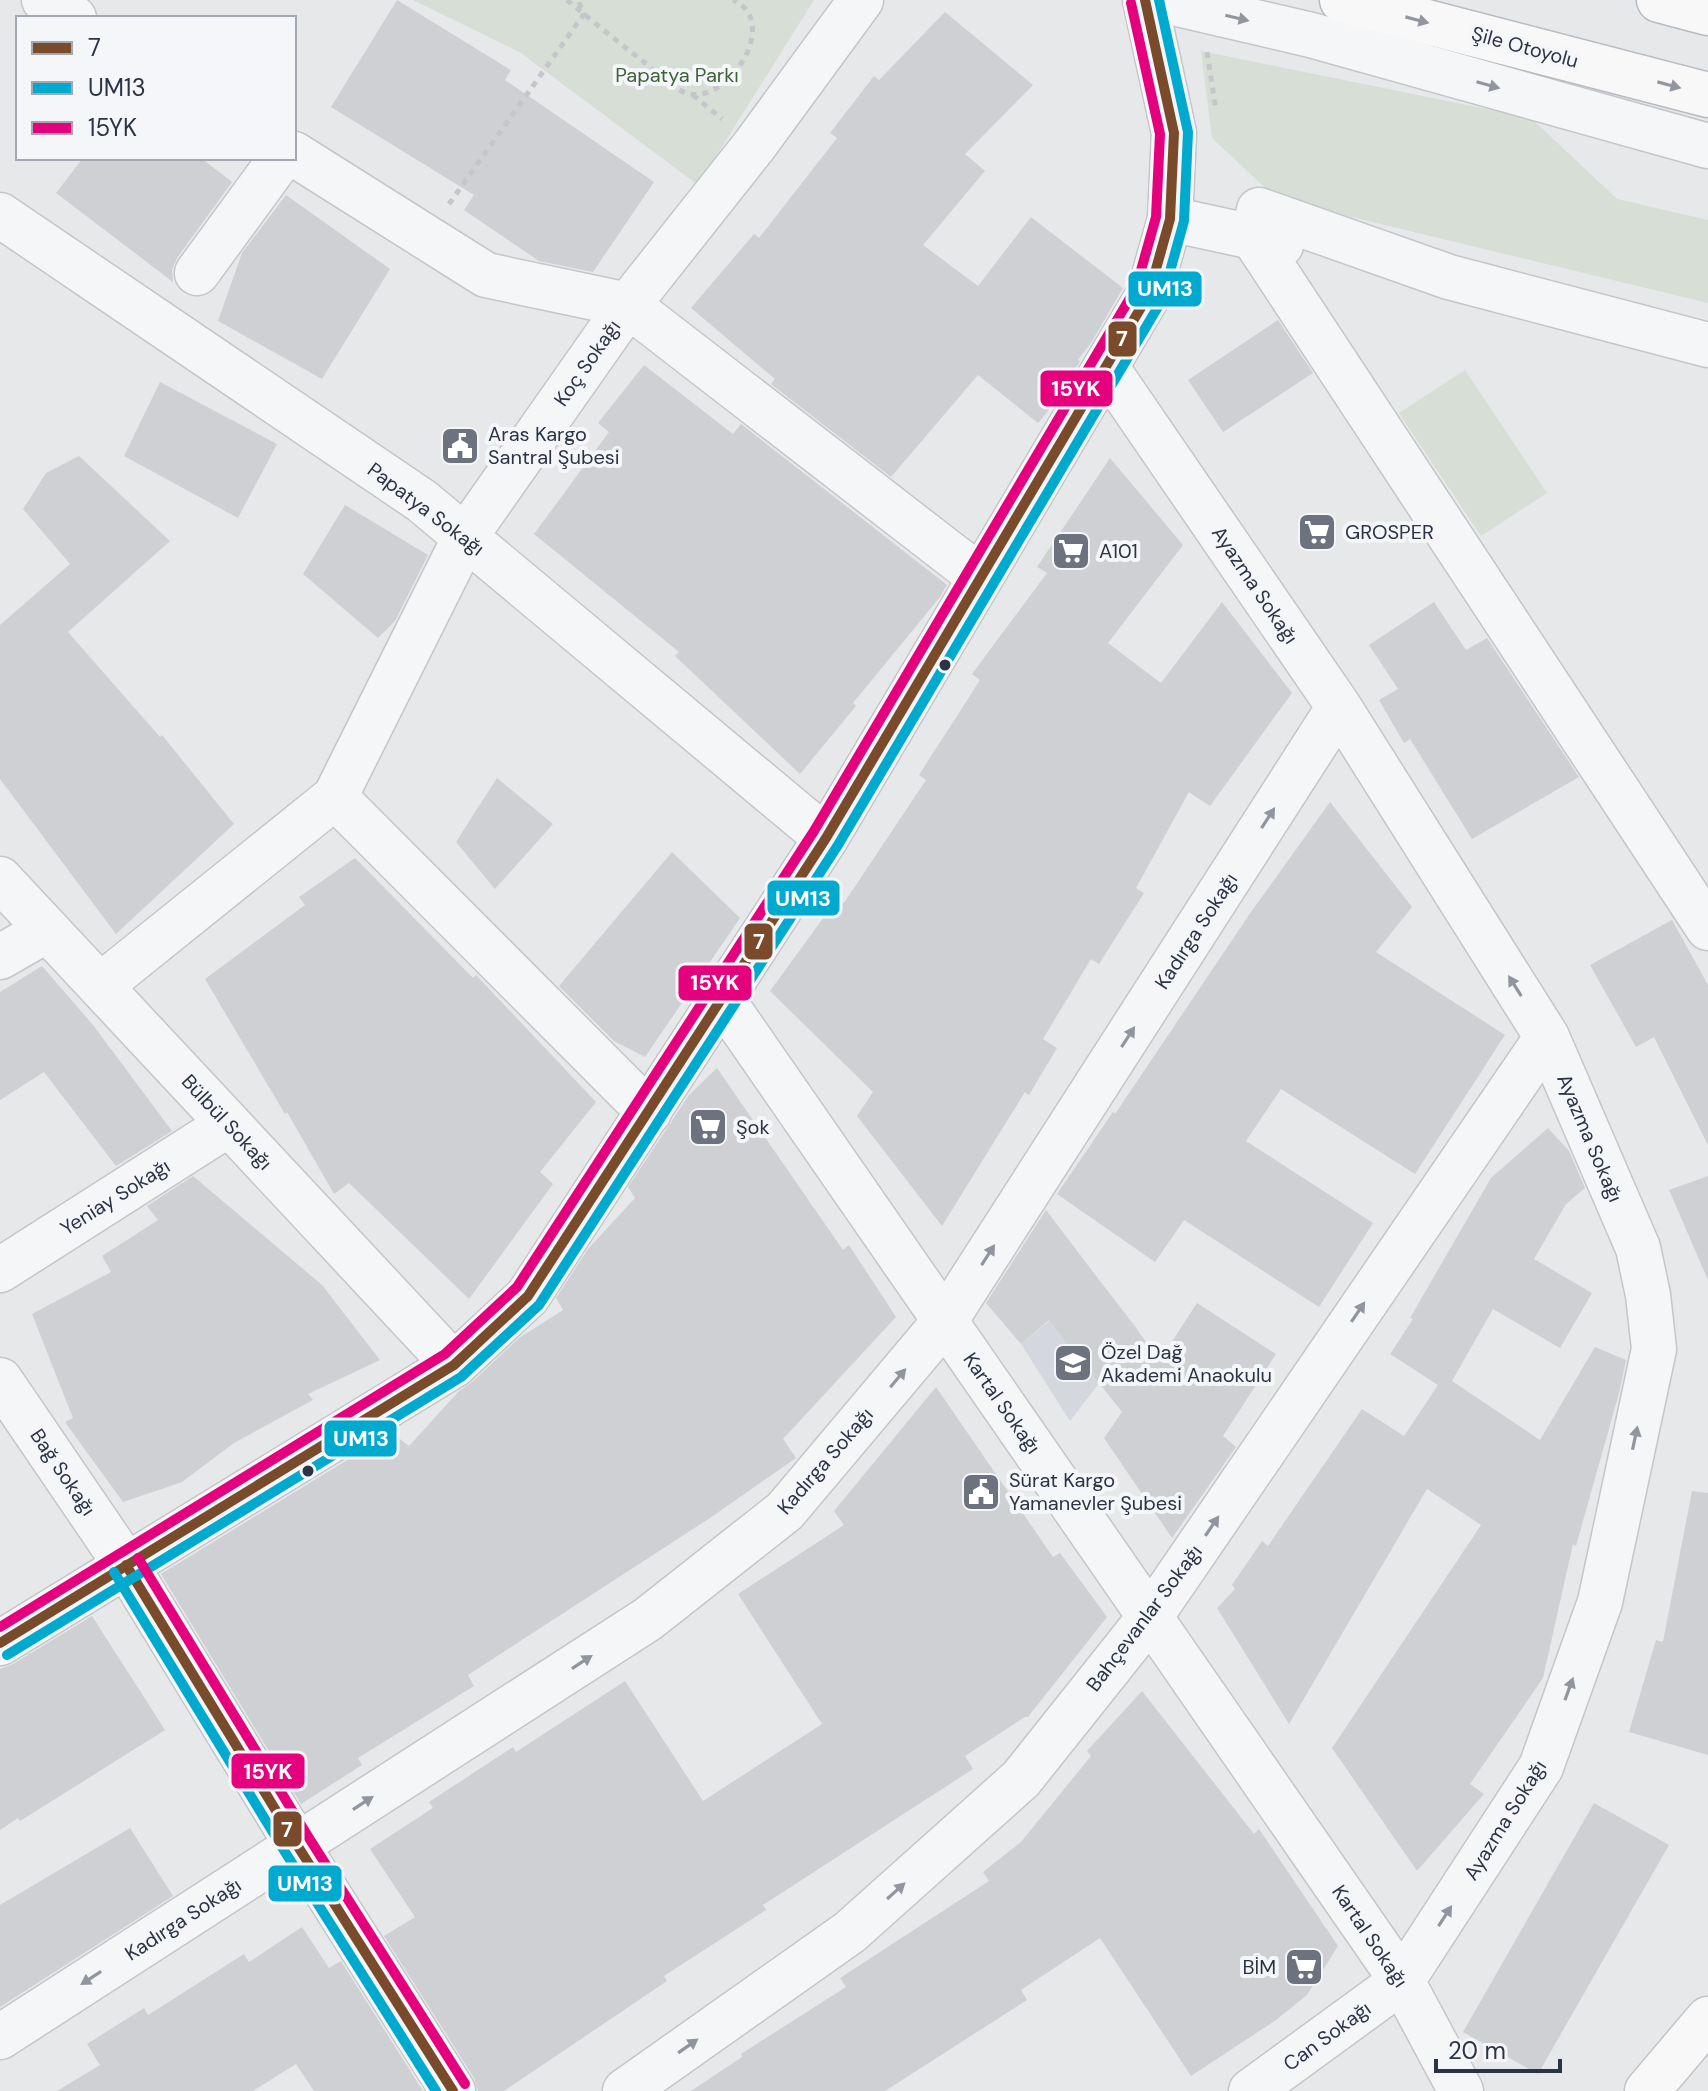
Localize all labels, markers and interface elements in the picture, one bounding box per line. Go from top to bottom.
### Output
one-way arrow [1225,12,1250,25]
one-way arrow [1405,14,1430,26]
legend [16,16,296,160]
street label: Şile Otoyolu [1469,20,1581,74]
text: 7 [88,32,101,63]
park label: Papatya Parkı [615,62,739,88]
text: UM13 [88,72,146,103]
one-way arrow [1476,79,1501,91]
one-way arrow [1657,79,1682,91]
text: 15YK [88,112,137,143]
line badge: UM13 [1127,270,1203,308]
text: UM13 [1137,274,1193,303]
street label: Koç Sokağı [548,315,626,411]
line badge: 7 [1107,320,1138,358]
text: 7 [1116,324,1128,353]
line badge: 15YK [1039,369,1114,408]
text: 15YK [1051,374,1101,403]
place label: Aras Kargo Santral Şubesi [488,421,620,470]
public building icon: Aras Kargo Santral Şubesi [439,425,481,467]
street label: Papatya Sokağı [362,457,490,561]
supermarket icon: GROSPER [1296,511,1338,553]
place label: GROSPER [1345,519,1434,545]
street label: Ayazma Sokağı [1206,521,1304,649]
supermarket icon: A101 [1050,530,1092,572]
place label: A101 [1099,538,1138,564]
unlabelled marker [937,657,953,673]
one-way arrow [1261,807,1276,828]
street label: Kadırga Sokağı [1149,868,1243,994]
line badge: UM13 [766,879,841,917]
text: UM13 [775,884,831,913]
line badge: 7 [743,922,774,961]
text: 7 [753,927,765,956]
line badge: 15YK [677,964,753,1002]
text: 15YK [690,968,740,997]
one-way arrow [1508,975,1522,997]
one-way arrow [1120,1026,1135,1047]
street label: Bülbül Sokağı [176,1069,278,1175]
street label: Ayazma Sokağı [1551,1070,1629,1206]
supermarket icon: Şok [687,1106,729,1148]
place label: Şok [736,1114,770,1140]
street label: Yeniay Sokağı [55,1153,175,1241]
one-way arrow [980,1245,995,1266]
one-way arrow [1351,1301,1366,1322]
place label: Özel Dağ Akademi Anaokulu [1101,1339,1272,1388]
school or university icon: Özel Dağ Akademi Anaokulu [1052,1342,1094,1384]
street label: Kartal Sokağı [958,1347,1046,1459]
one-way arrow [889,1368,906,1388]
street label: Kadırga Sokağı [771,1402,879,1520]
line badge: UM13 [323,1419,398,1458]
street label: Bağ Sokağı [24,1424,102,1520]
text: UM13 [333,1424,389,1453]
one-way arrow [1629,1426,1642,1451]
unlabelled marker [300,1463,316,1479]
place label: Sürat Kargo Yamanevler Şubesi [1009,1467,1182,1516]
public building icon: Sürat Kargo Yamanevler Şubesi [960,1471,1002,1513]
one-way arrow [1204,1516,1219,1537]
street label: Bahçevanlar Sokağı [1080,1539,1208,1697]
one-way arrow [571,1656,593,1670]
one-way arrow [1563,1677,1576,1701]
line badge: 15YK [230,1752,306,1790]
street label: Ayazma Sokağı [1458,1755,1552,1885]
text: 15YK [243,1757,293,1786]
one-way arrow [352,1796,374,1810]
line badge: 7 [272,1810,303,1848]
text: 7 [281,1815,293,1844]
line badge: UM13 [267,1864,343,1903]
text: UM13 [277,1869,333,1898]
street label: Kadırga Sokağı [120,1872,246,1966]
street label: Kartal Sokağı [1326,1880,1414,1992]
one-way arrow [887,1882,906,1900]
one-way arrow [1437,1905,1451,1927]
supermarket icon: BİM [1283,1946,1325,1988]
place label: BİM [1242,1954,1276,1980]
one-way arrow [80,1971,101,1986]
street label: Can Sokağı [1278,1996,1376,2076]
scale bar [1436,2023,1560,2073]
text: 20 m [1448,2035,1506,2066]
one-way arrow [678,2039,699,2054]

